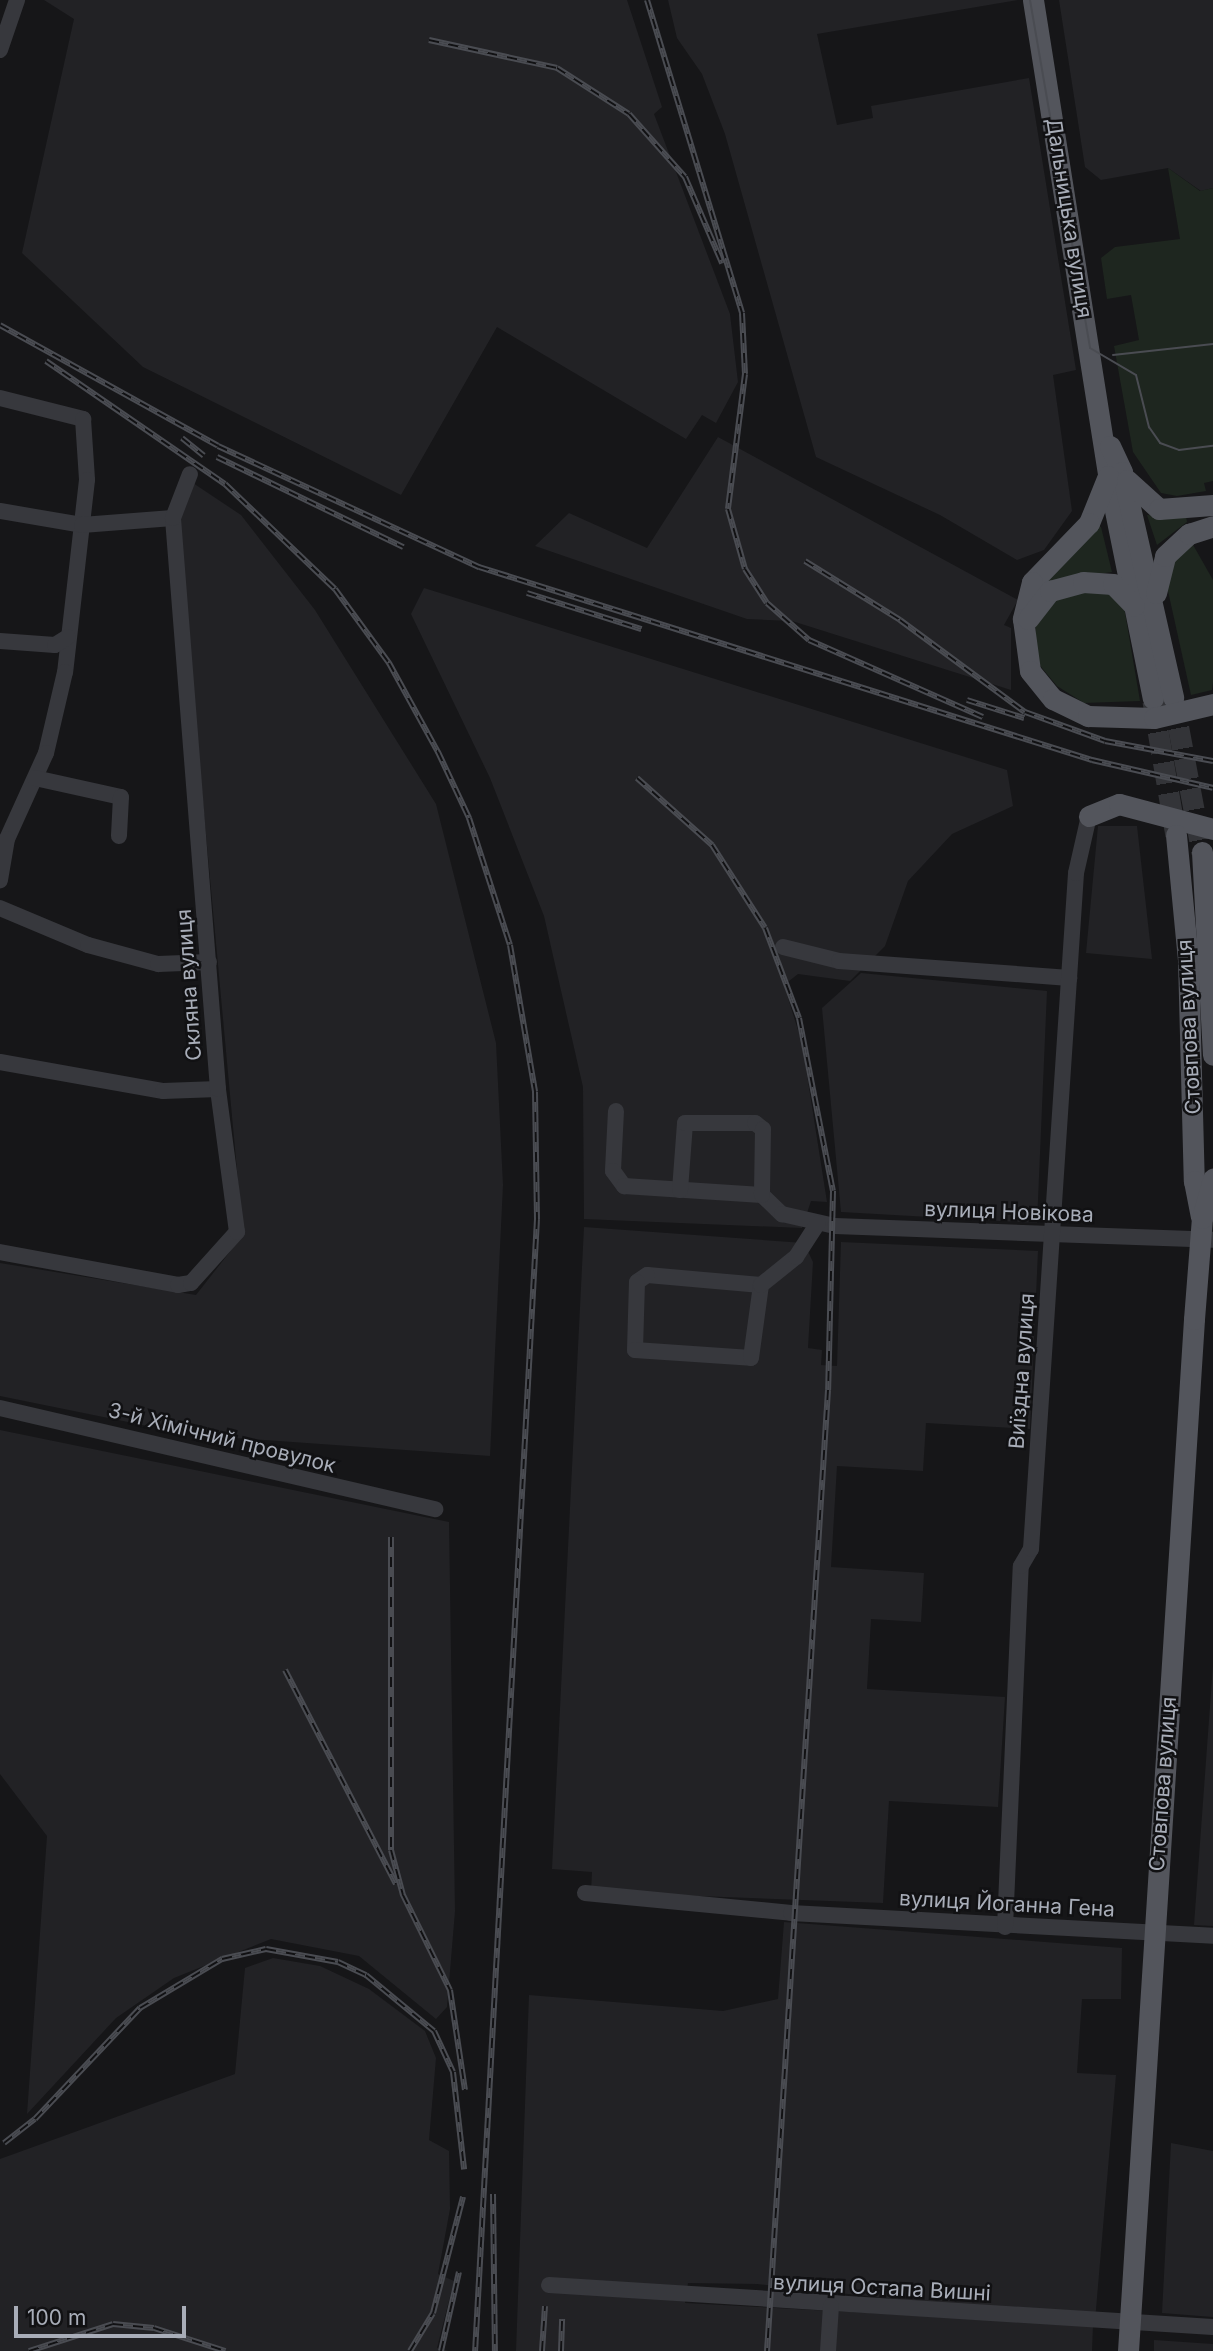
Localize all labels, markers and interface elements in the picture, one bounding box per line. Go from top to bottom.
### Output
street label: Дальницька вулиця [1041,116,1097,320]
street label: Скляна вулиця [171,908,207,1062]
street label: Стовпова вулиця [1172,939,1206,1115]
street label: вулиця Новікова [924,1196,1094,1228]
street label: Виїздна вулиця [1004,1292,1040,1450]
street label: 3-й Хімічний провулок [106,1398,338,1478]
street label: Стовпова вулиця [1144,1696,1182,1872]
street label: вулиця Йоганна Гена [898,1886,1116,1922]
street label: вулиця Остапа Вишні [773,2270,991,2306]
scale bar [18,2292,189,2336]
text: 100 m [27,2305,86,2330]

